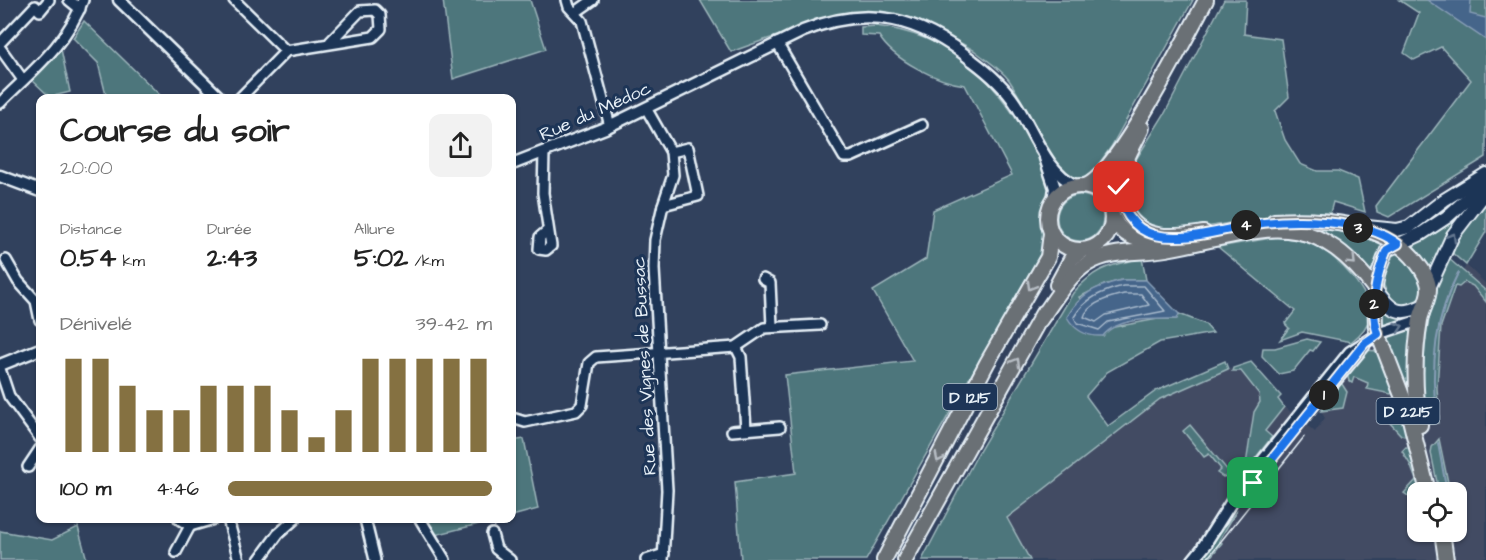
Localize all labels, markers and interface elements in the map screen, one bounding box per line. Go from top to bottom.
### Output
street label: Rue du Médoc [535,76,655,147]
text: Course du soir [60,108,290,154]
button: share [429,114,492,177]
text: 20:00 [60,154,113,182]
pin [1093,161,1144,212]
icon: check [1102,170,1135,203]
pin: 4 [1231,210,1261,240]
pin: 3 [1343,213,1373,243]
text: 4 [1241,214,1251,236]
text: 3 [1354,217,1362,239]
text: Distance [60,218,122,240]
text: Durée [207,218,252,240]
text: Allure [354,218,395,240]
one-way arrow [1444,233,1456,243]
text: 0.54 [60,240,116,276]
text: 2:43 [207,240,257,276]
text: 5:02 [354,240,408,276]
text: km [116,250,145,272]
text: /km [408,250,444,272]
one-way arrow [1345,254,1355,265]
street label: Rue des Vignes de Bussac [626,256,664,476]
one-way arrow [1027,280,1038,291]
pin: 2 [1359,289,1389,319]
text: 2 [1369,293,1379,315]
text: Dénivelé [60,310,132,338]
text: 39–42 m [416,310,492,338]
one-way arrow [1393,321,1404,334]
one-way arrow [1008,358,1020,368]
pin: 1 [1309,380,1339,410]
road number: D 1215 [943,384,997,410]
text: 1 [1323,384,1325,406]
road number: D 2215 [1376,398,1440,424]
one-way arrow [935,452,947,463]
pin [1227,457,1278,508]
icon: arrive [1236,466,1269,499]
text: 100 m [60,475,111,503]
text: 4:46 [156,475,199,503]
map controls [1407,482,1467,542]
button: locate [1407,482,1467,542]

